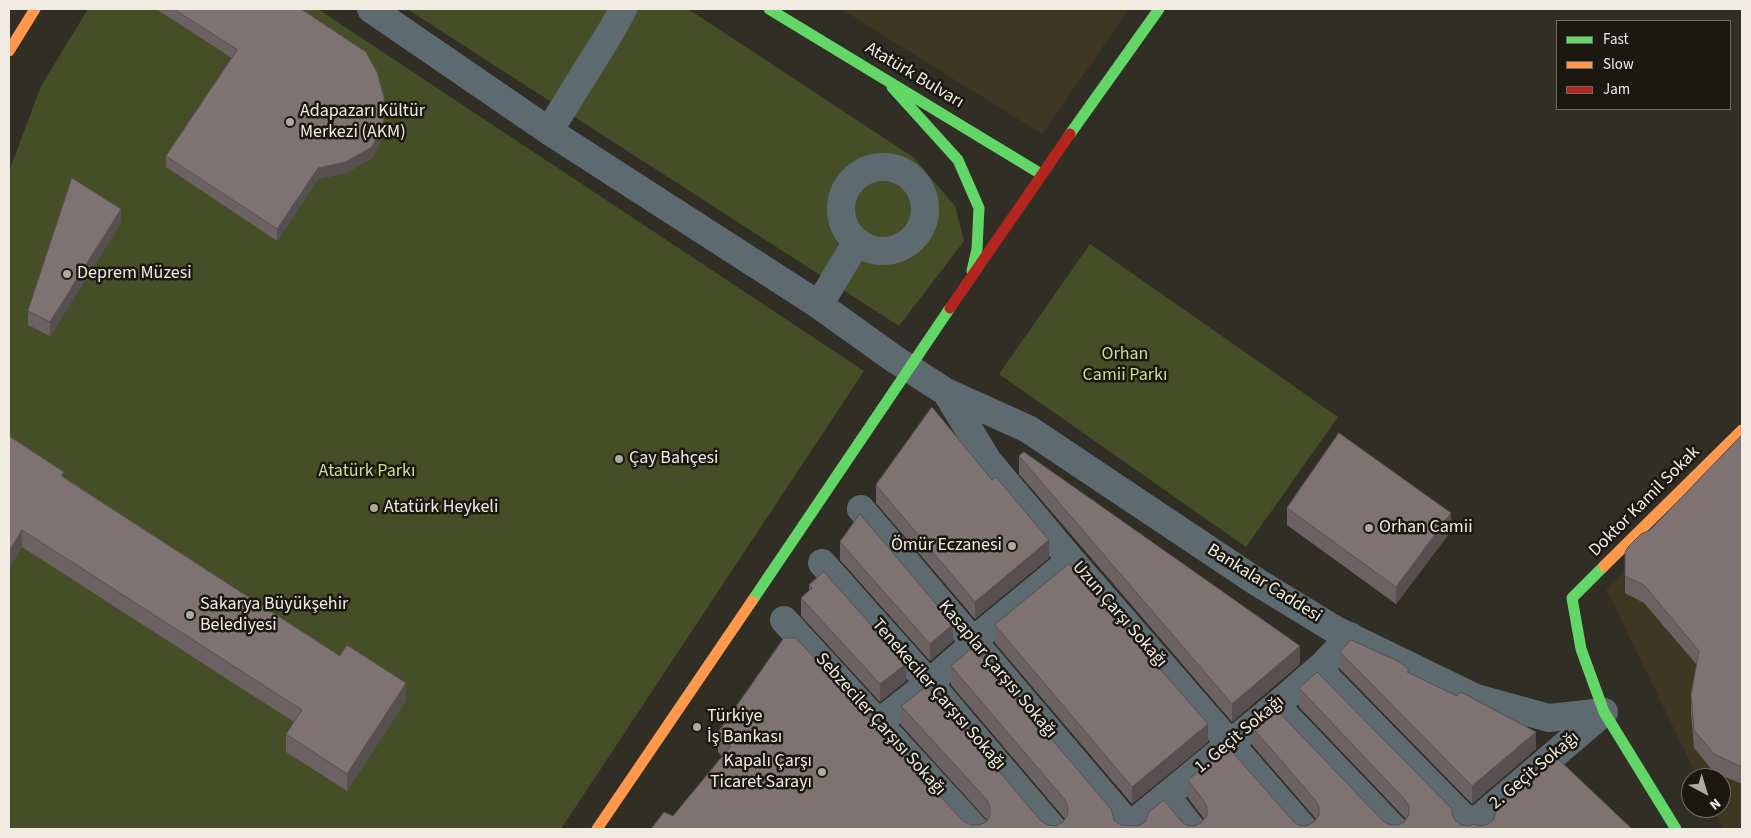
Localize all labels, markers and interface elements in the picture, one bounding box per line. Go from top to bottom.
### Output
legend [1556,20,1731,110]
text: Fast [1603,29,1629,50]
street label: Atatürk Bulvarı [861,38,967,114]
text: Slow [1603,54,1634,75]
text: Jam [1603,79,1630,100]
place label: Adapazarı Kültür Merkezi (AKM) [300,101,425,144]
marker: Adapazarı Kültür Merkezi (AKM) [284,116,296,128]
place label: Deprem Müzesi [77,263,192,285]
marker: Deprem Müzesi [61,268,73,280]
park label: Orhan Camii Parkı [1083,344,1167,386]
street label: Doktor Kamil Sokak [1585,442,1705,562]
place label: Çay Bahçesi [629,448,719,470]
marker: Çay Bahçesi [613,453,625,465]
park label: Atatürk Parkı [319,461,415,483]
place label: Atatürk Heykeli [384,497,498,519]
marker: Atatürk Heykeli [368,502,380,514]
place label: Orhan Camii [1379,517,1473,539]
marker: Orhan Camii [1363,522,1375,534]
place label: Ömür Eczanesi [891,535,1002,557]
marker: Ömür Eczanesi [1006,540,1018,552]
street label: Bankalar Caddesi [1203,540,1325,628]
street label: Uzun Çarşı Sokağı [1067,557,1171,673]
place label: Sakarya Büyükşehir Belediyesi [200,594,348,636]
street label: Kasaplar Çarşısı Sokağı [933,597,1061,743]
marker: Sakarya Büyükşehir Belediyesi [184,609,196,621]
street label: Tenekeciler Çarşısı Sokağı [866,615,1010,775]
street label: Sebzeciler Çarşısı Sokağı [810,649,950,801]
street label: 1. Geçit Sokağı [1191,691,1289,779]
place label: Türkiye İş Bankası [707,706,782,749]
marker: Türkiye İş Bankası [691,721,703,733]
street label: 2. Geçit Sokağı [1486,727,1584,815]
place label: Kapalı Çarşı Ticaret Sarayı [710,751,812,794]
marker: Kapalı Çarşı Ticaret Sarayı [816,766,828,778]
north arrow [1681,768,1731,818]
text: N [1705,793,1725,815]

